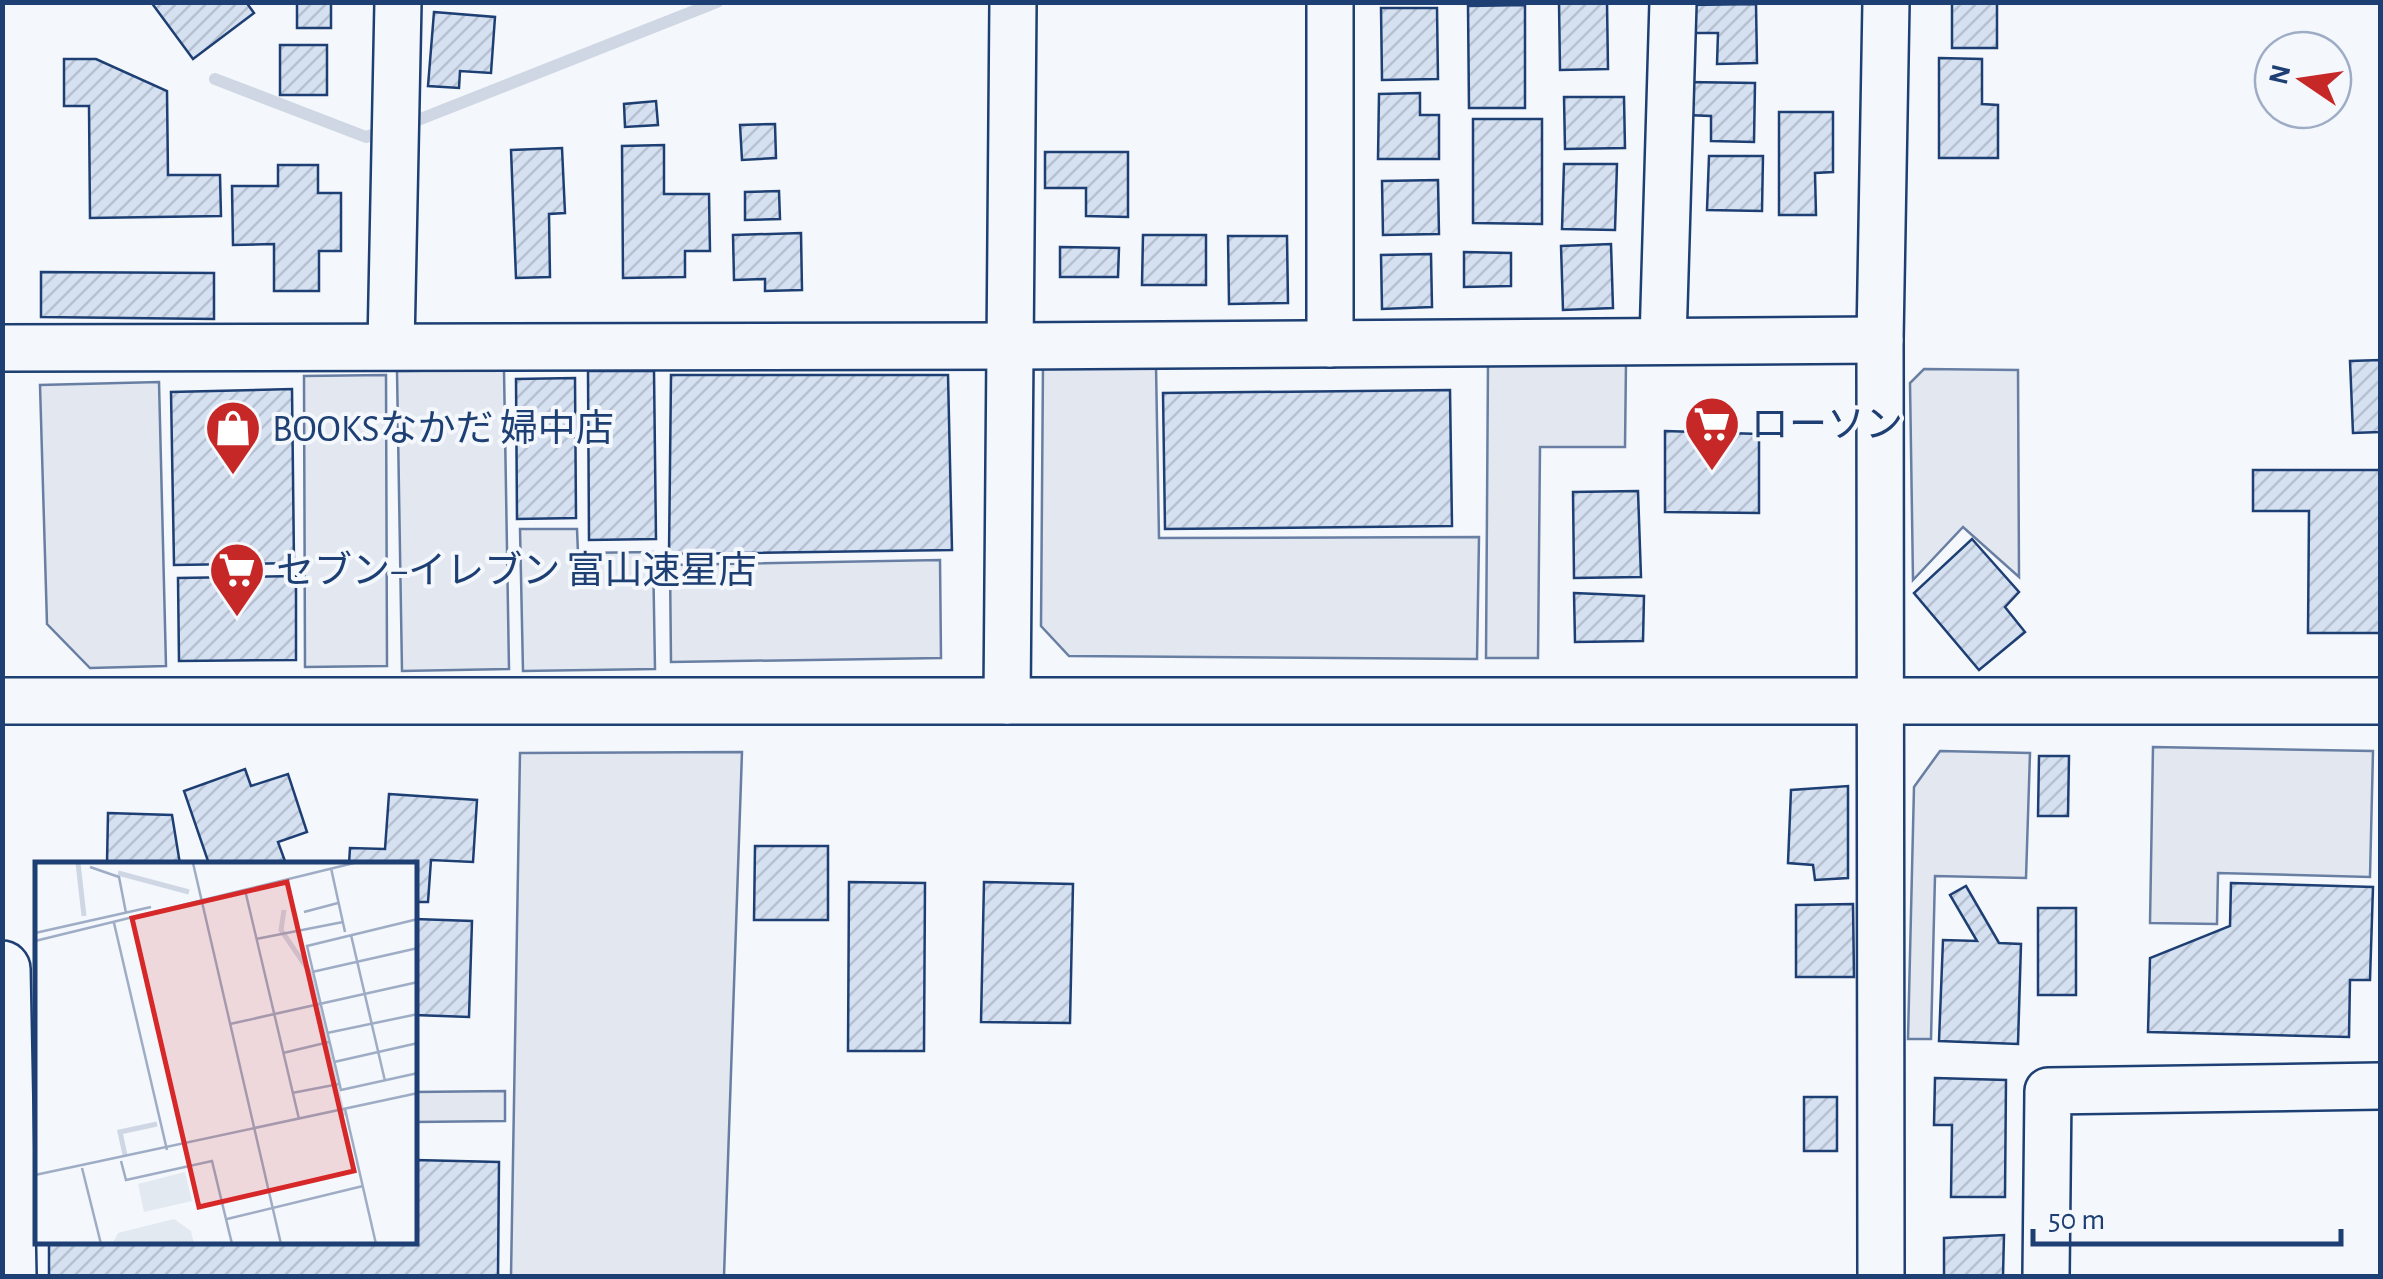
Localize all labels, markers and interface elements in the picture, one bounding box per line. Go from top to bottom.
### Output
north arrow [2253,30,2353,130]
text: N [2265,62,2296,87]
supermarket icon: ローソン [1682,394,1742,473]
shop icon: BOOKSなかだ 婦中店 [203,398,263,477]
place label: ローソン [1751,407,1903,445]
place label: BOOKSなかだ 婦中店 [272,408,614,449]
supermarket icon: セブン−イレブン 富山速星店 [207,540,267,619]
place label: セブン−イレブン 富山速星店 [276,550,757,591]
inset map [35,862,418,1244]
scale bar [2033,1184,2340,1246]
text: 50 m [2048,1205,2105,1235]

